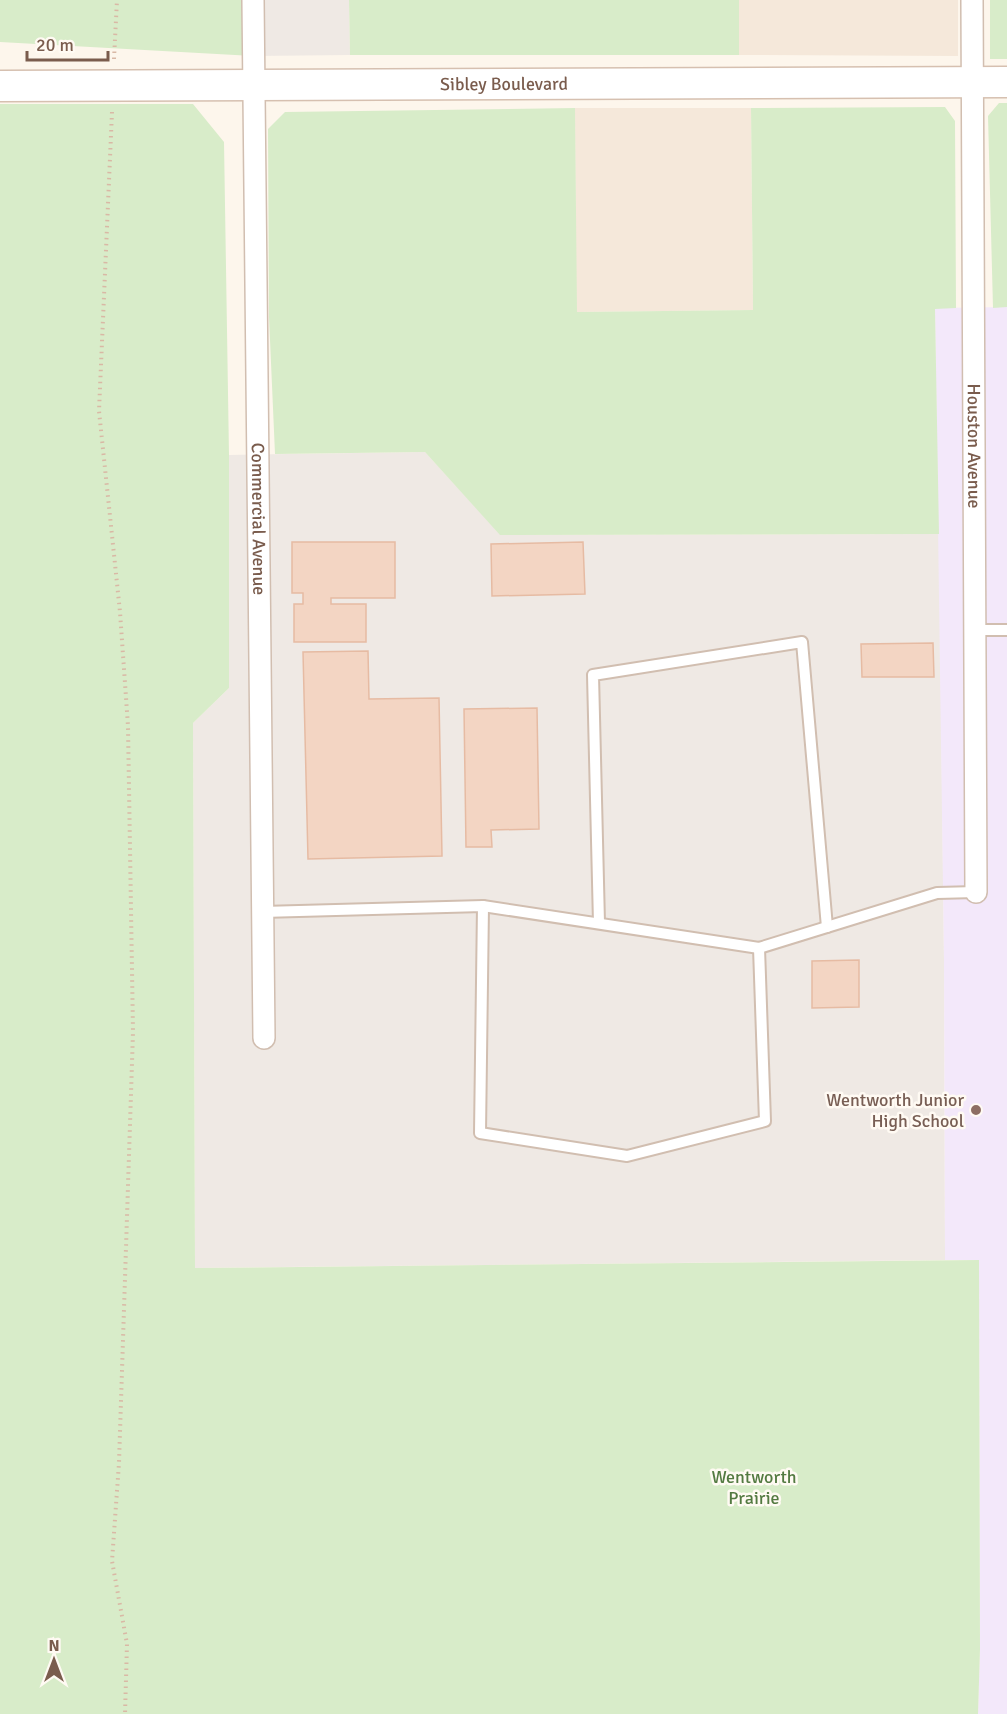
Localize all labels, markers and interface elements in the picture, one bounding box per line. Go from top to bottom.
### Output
scale bar [27,24,108,62]
text: 20 m [36,34,74,56]
street label: Sibley Boulevard [440,73,568,95]
street label: Houston Avenue [963,383,985,509]
street label: Commercial Avenue [247,443,270,595]
place label: Wentworth Junior High School [826,1089,964,1132]
marker: Wentworth Junior High School [969,1103,983,1117]
park label: Wentworth Prairie [711,1466,797,1509]
north arrow [24,1630,84,1690]
text: N [48,1636,60,1656]

